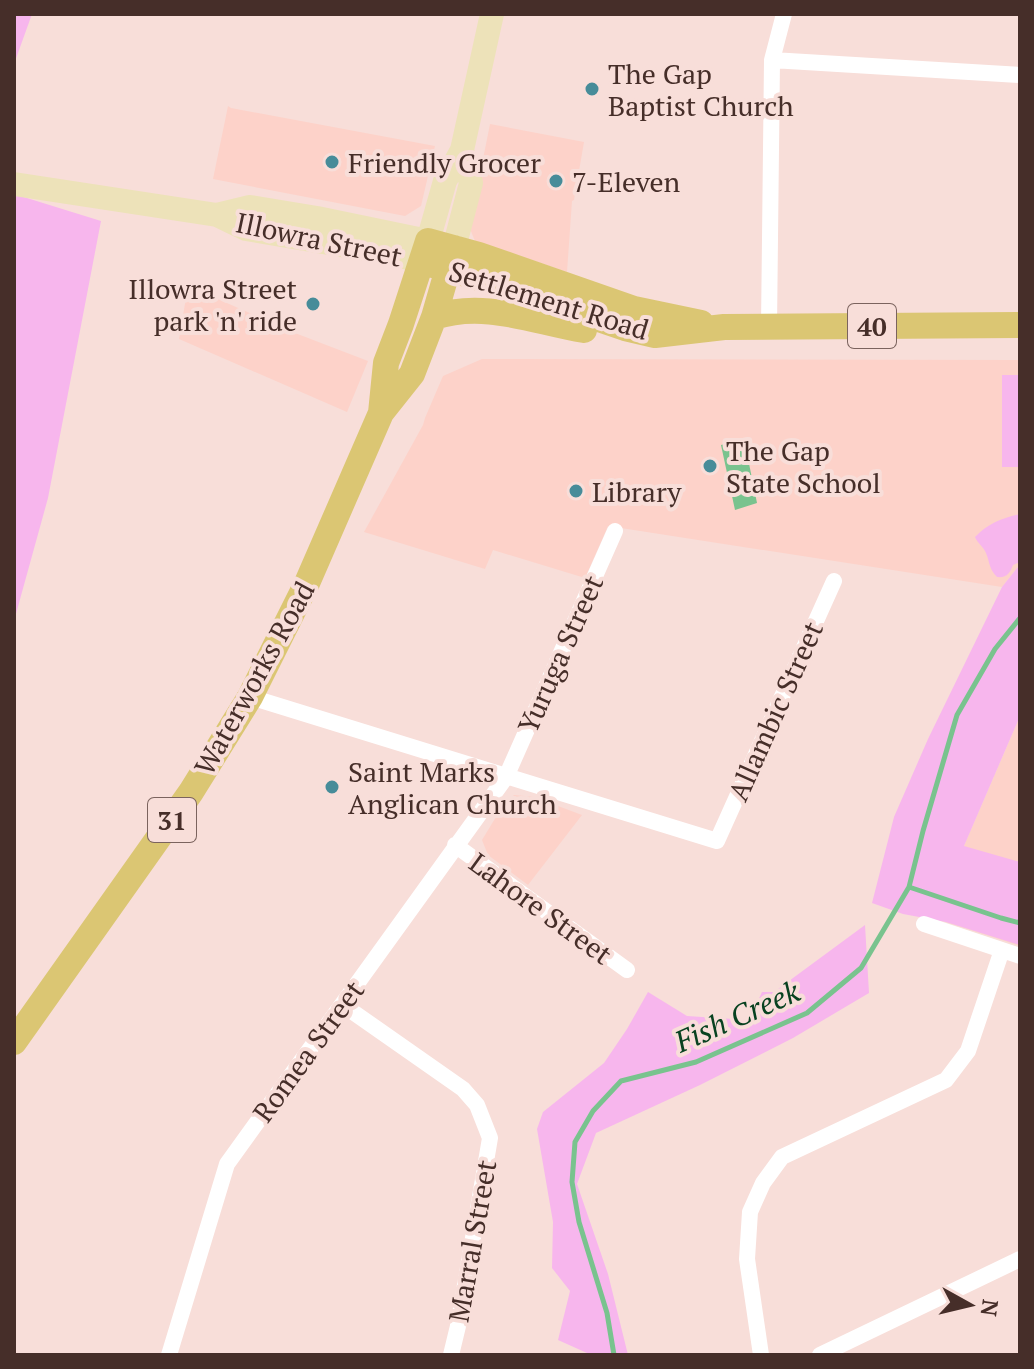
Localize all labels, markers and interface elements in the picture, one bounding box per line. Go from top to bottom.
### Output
place label: The Gap Baptist Church [608,55,794,124]
marker: The Gap Baptist Church [583,80,601,98]
place label: Friendly Grocer [348,144,541,181]
marker: Friendly Grocer [323,153,341,171]
place label: 7-Eleven [572,163,680,200]
marker: 7-Eleven [547,172,565,190]
street label: Illowra Street [233,203,406,275]
street label: Settlement Road [445,252,653,348]
place label: Illowra Street park 'n' ride [128,270,298,339]
marker: Illowra Street park 'n' ride [304,295,322,313]
road number: 40 [848,304,896,348]
place label: The Gap State School [726,432,881,501]
marker: The Gap State School [701,457,719,475]
place label: Library [592,473,682,510]
marker: Library [567,482,585,500]
street label: Yuruga Street [509,569,612,739]
street label: Waterworks Road [185,575,323,781]
street label: Allambic Street [719,615,831,806]
place label: Saint Marks Anglican Church [348,753,557,822]
marker: Saint Marks Anglican Church [323,778,341,796]
road number: 31 [148,798,196,842]
street label: Lahore Street [462,844,620,973]
water label: Fish Creek [667,971,806,1062]
street label: Romea Street [244,972,372,1129]
street label: Marral Street [440,1156,505,1325]
north arrow [930,1265,1010,1345]
text: N [975,1298,1006,1318]

